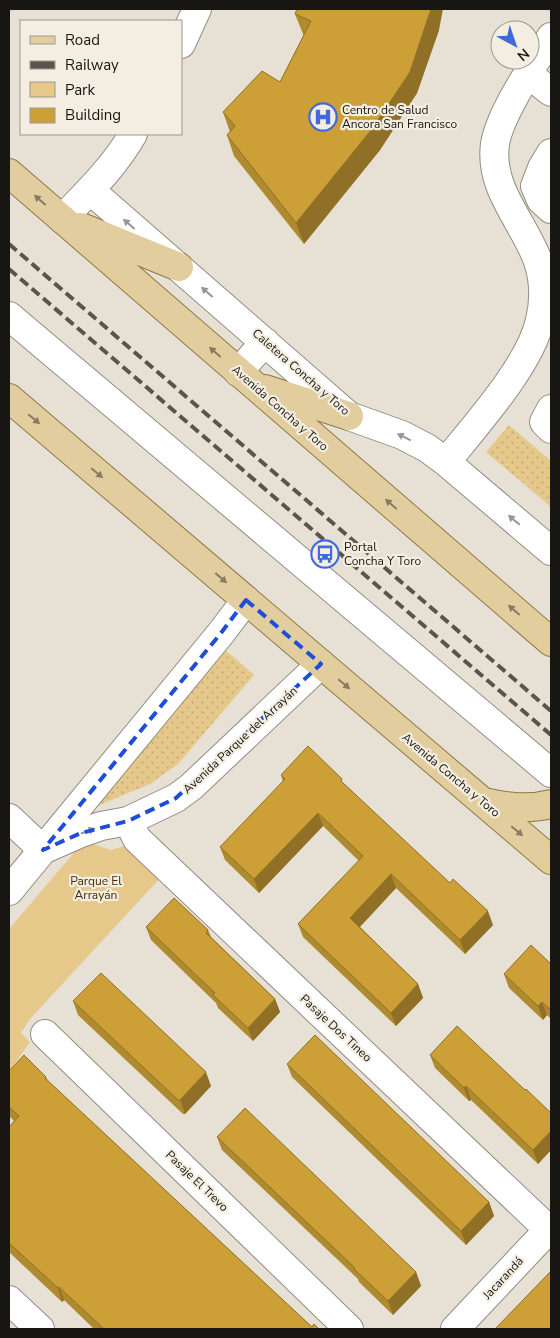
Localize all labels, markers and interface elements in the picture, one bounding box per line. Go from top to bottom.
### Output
legend [20,20,182,135]
north arrow [490,20,540,70]
text: Road [65,30,100,50]
text: N [513,44,533,65]
text: Railway [65,55,119,75]
text: Park [65,80,95,100]
hospital icon: Centro de Salud Ancora San Francisco [308,102,338,132]
place label: Centro de Salud Ancora San Francisco [342,102,457,132]
text: Building [65,105,121,125]
one-way arrow [33,194,46,205]
one-way arrow [124,218,136,230]
one-way arrow [201,286,214,297]
street label: Caletera Concha y Toro [249,325,353,419]
one-way arrow [210,346,222,358]
street label: Avenida Concha y Toro [228,362,332,455]
one-way arrow [28,414,41,425]
one-way arrow [397,432,412,441]
one-way arrow [90,467,103,478]
one-way arrow [386,498,398,510]
one-way arrow [508,514,521,525]
bus stop icon: Portal Concha Y Toro [310,539,340,569]
place label: Portal Concha Y Toro [344,539,421,569]
one-way arrow [214,573,227,584]
one-way arrow [509,604,521,616]
one-way arrow [337,678,350,689]
street label: Avenida Parque del Arrayán [179,683,301,797]
street label: Avenida Concha y Toro [399,729,504,821]
one-way arrow [511,826,524,837]
one-way arrow [80,827,95,834]
park label: Parque El Arrayán [70,873,122,903]
street label: Pasaje Dos Tineo [297,991,375,1066]
street label: Pasaje El Trevo [162,1147,232,1215]
street label: Jacarandá [478,1253,527,1304]

